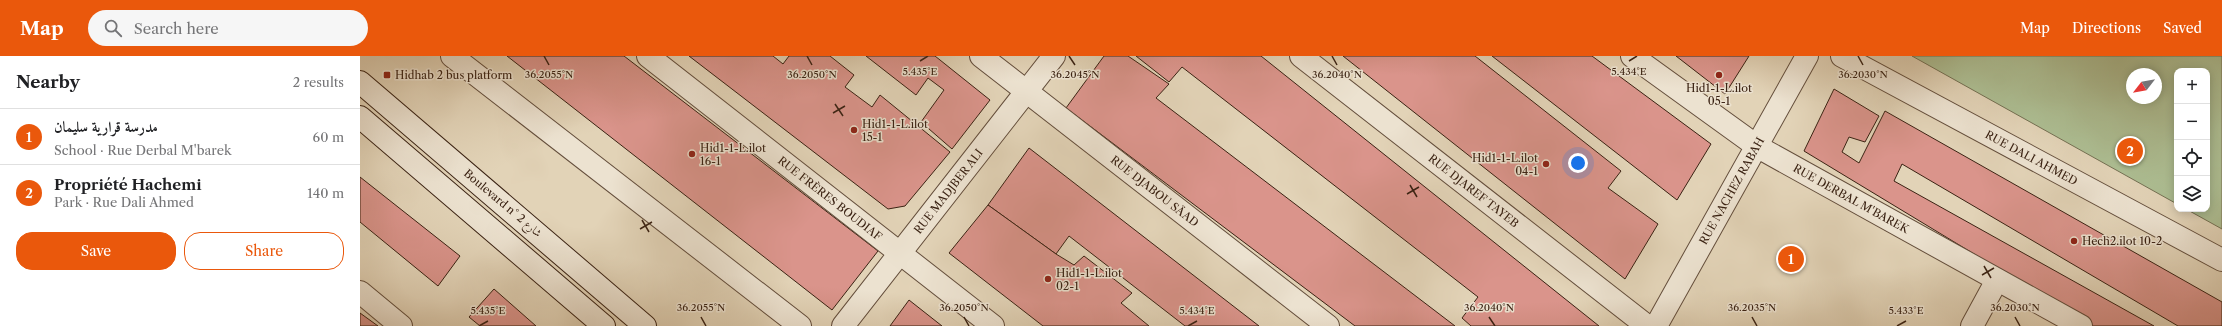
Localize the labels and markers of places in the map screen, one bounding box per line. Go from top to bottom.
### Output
place label: Hidhab 2 bus platform [395,68,513,82]
marker: Hidhab 2 bus platform [382,70,392,80]
marker: Hid1-1-L.ilot 05-1 [1714,70,1724,80]
place label: Hid1-1-L.ilot 05-1 [1686,81,1752,108]
place label: Hid1-1-L.ilot 15-1 [862,117,928,144]
marker: Hid1-1-L.ilot 15-1 [849,125,859,135]
pin: 2 [2117,136,2143,166]
place label: Hid1-1-L.ilot 16-1 [700,141,766,168]
marker: Hid1-1-L.ilot 16-1 [687,149,697,159]
place label: Hid1-1-L.ilot 04-1 [1472,151,1538,178]
marker: Hid1-1-L.ilot 04-1 [1541,159,1551,169]
place label: Hech2.ilot 10-2 [2082,234,2162,248]
marker: Hech2.ilot 10-2 [2069,236,2079,246]
pin: 1 [1778,244,1804,274]
place label: Hid1-1-L.ilot 02-1 [1056,266,1122,293]
marker: Hid1-1-L.ilot 02-1 [1043,274,1053,284]

